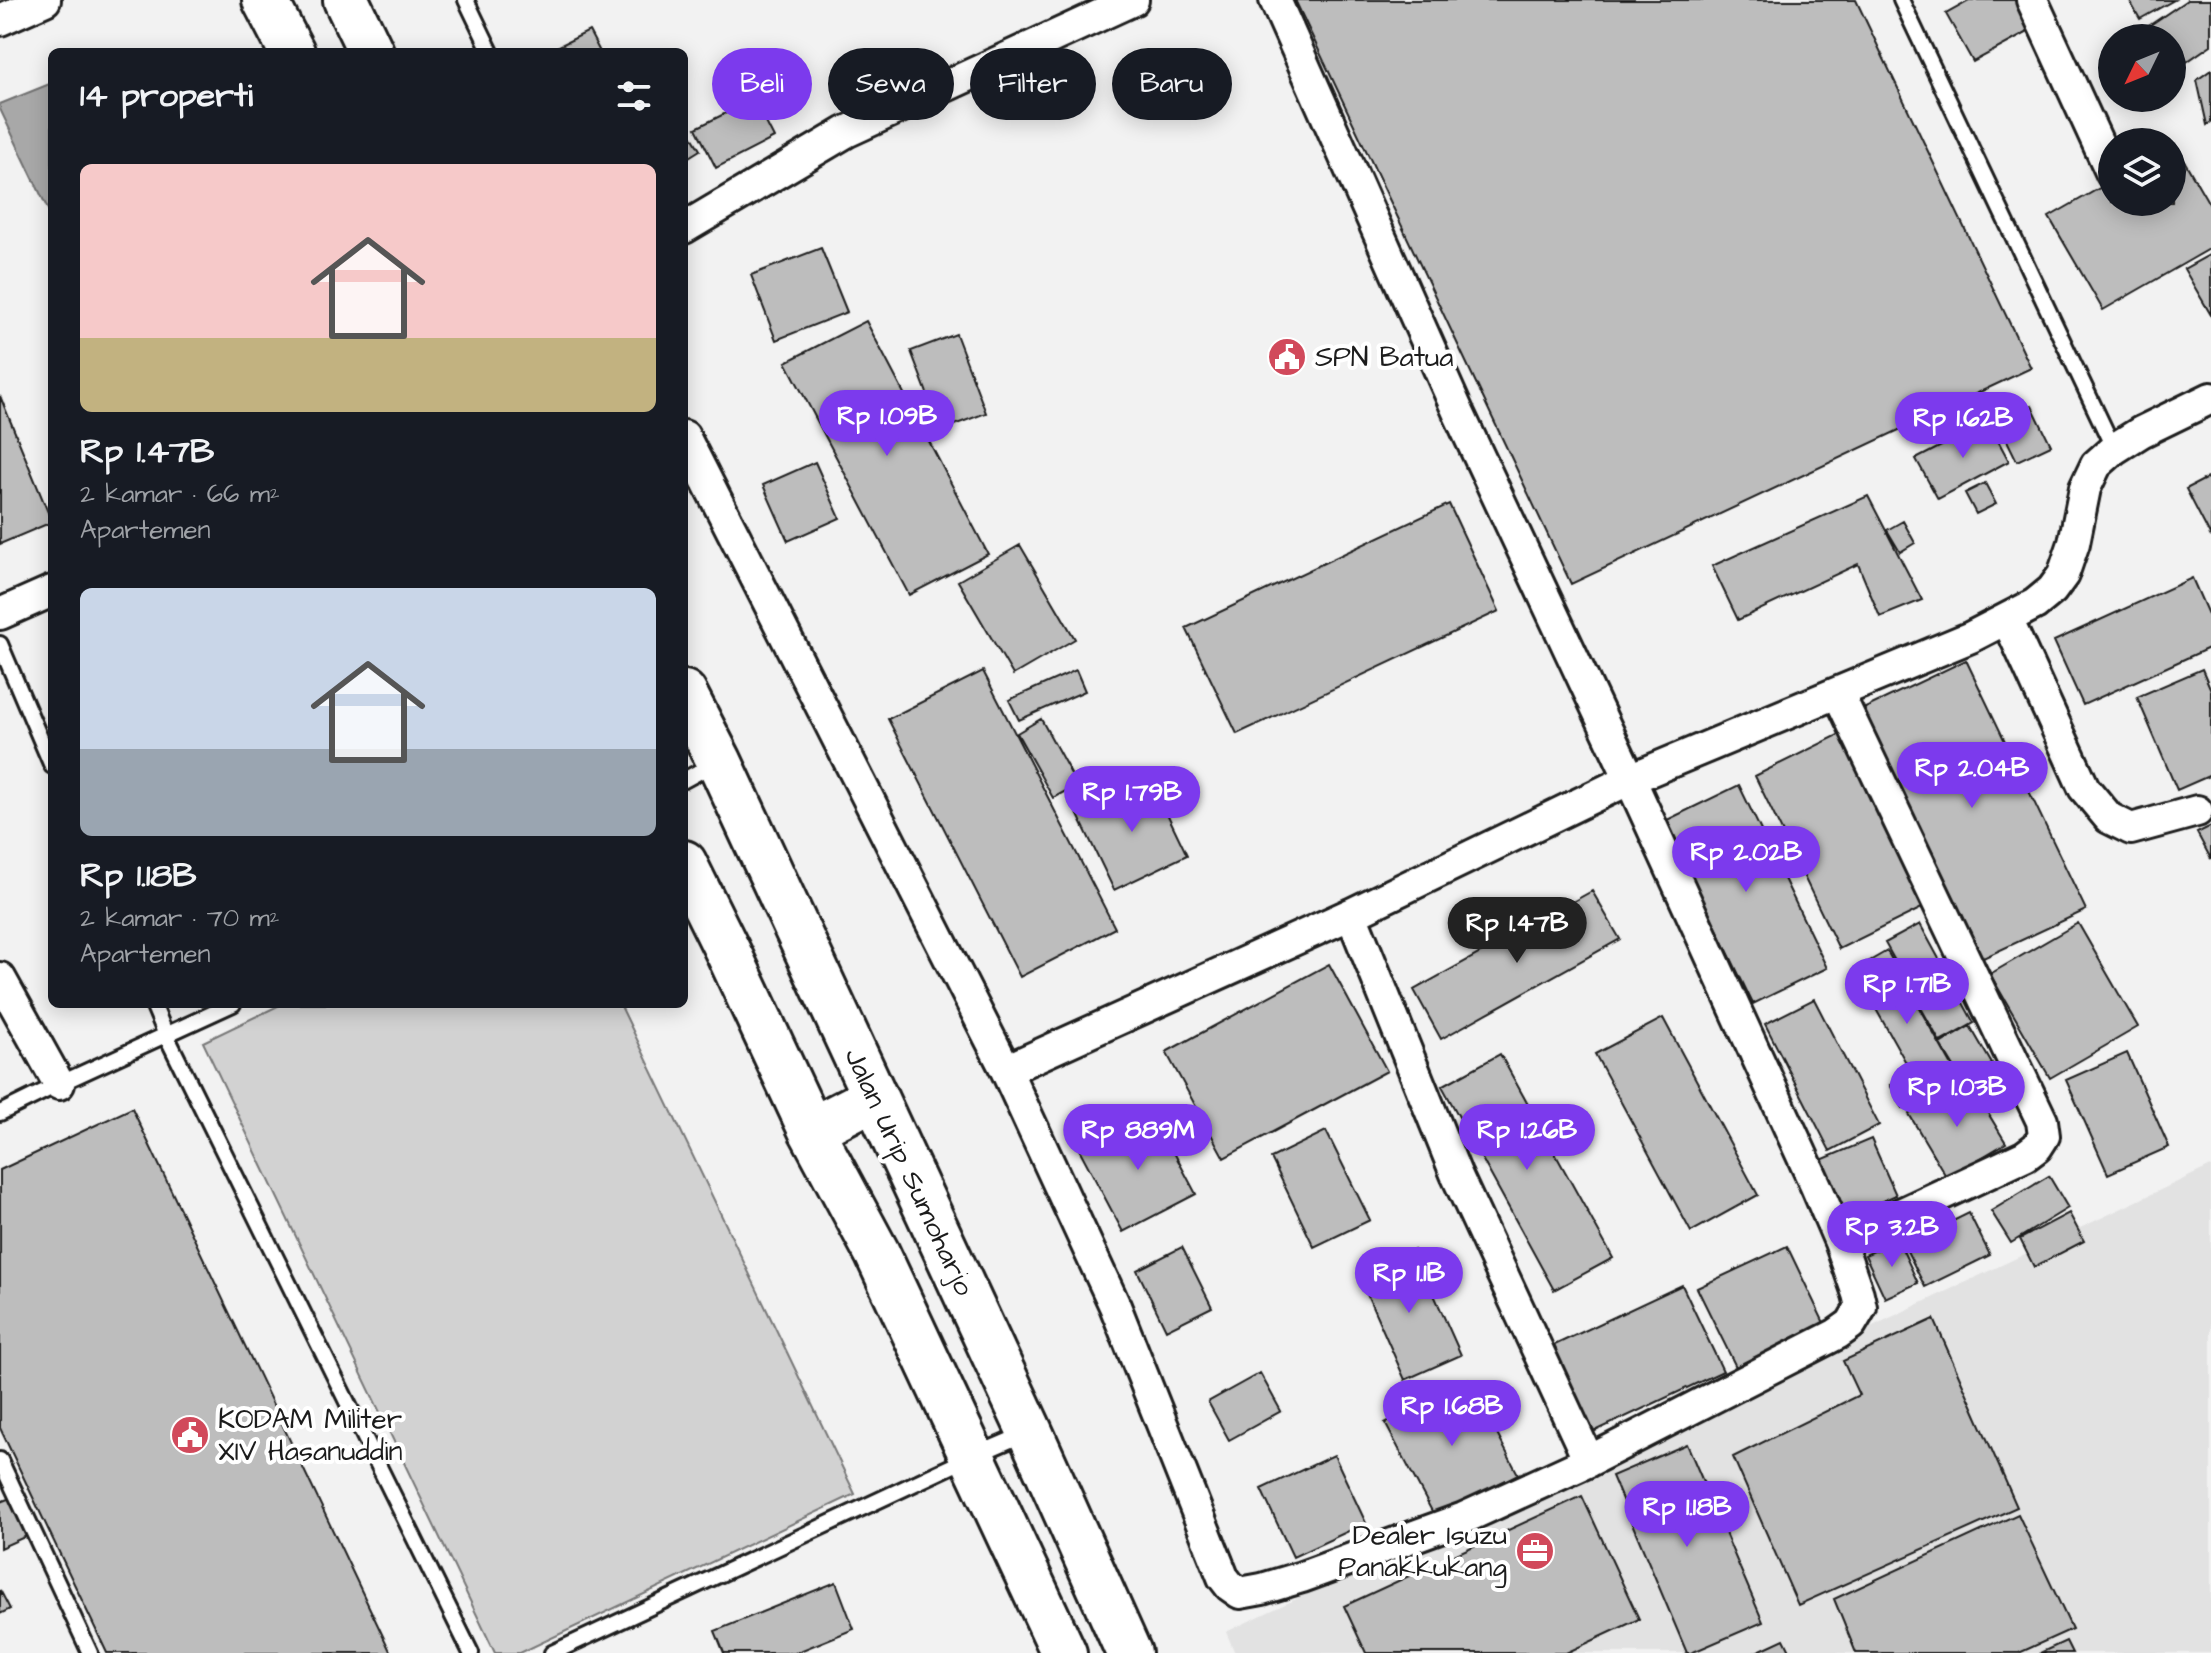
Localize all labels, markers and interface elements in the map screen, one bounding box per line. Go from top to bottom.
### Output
north arrow [2098,24,2186,112]
map controls [2098,24,2186,216]
chip: Beli [712,48,812,120]
chip: Sewa [828,48,954,120]
chip: Filter [970,48,1096,120]
chip: Baru [1112,48,1232,120]
text: 14 properti [80,72,253,120]
icon: filters [612,74,656,118]
button: layers [2098,128,2186,216]
icon: home [296,216,440,360]
public building icon: SPN Batua [1266,336,1308,378]
place label: SPN Batua [1315,338,1454,377]
pin: Rp 1.09B [804,390,970,458]
pin: Rp 1.62B [1880,392,2046,460]
text: Rp 1.09B [837,398,937,434]
text: Rp 1.62B [1913,400,2013,436]
text: Rp 1.47B [80,428,214,476]
text: 2 kamar · 66 m² [80,476,280,512]
text: Apartemen [80,512,211,548]
icon: home [296,640,440,784]
pin: Rp 2.04B [1889,742,2055,810]
text: Rp 2.04B [1915,750,2029,786]
pin: Rp 1.79B [1049,766,1215,834]
text: Rp 1.79B [1082,774,1182,810]
pin: Rp 2.02B [1663,826,1829,894]
text: Rp 2.02B [1690,834,1802,870]
text: Rp 1.18B [80,852,196,900]
pin: Rp 1.47B [1434,897,1600,965]
text: 2 kamar · 70 m² [80,900,280,936]
text: Rp 1.47B [1466,905,1568,941]
text: Apartemen [80,936,211,972]
pin: Rp 1.71B [1824,958,1990,1026]
text: Rp 1.71B [1863,966,1951,1002]
street label: Jalan Urip Sumoharjo [834,1042,984,1302]
pin: Rp 1.03B [1874,1061,2040,1129]
text: Rp 1.03B [1908,1069,2006,1105]
pin: Rp 889M [1064,1104,1212,1172]
pin: Rp 1.26B [1444,1104,1610,1172]
text: Rp 889M [1081,1112,1195,1148]
text: Rp 1.26B [1477,1112,1577,1148]
pin: Rp 3.2B [1818,1201,1966,1269]
text: Rp 3.2B [1845,1209,1939,1245]
pin: Rp 1.1B [1335,1247,1483,1315]
text: Rp 1.1B [1373,1255,1445,1291]
pin: Rp 1.68B [1369,1380,1535,1448]
text: Rp 1.68B [1401,1388,1503,1424]
place label: KODAM Militer XIV Hasanuddin [218,1400,402,1471]
public building icon: KODAM Militer XIV Hasanuddin [169,1414,211,1456]
pin: Rp 1.18B [1604,1481,1770,1549]
text: Rp 1.18B [1642,1489,1732,1525]
place label: Dealer Isuzu Panakkukang [1338,1516,1507,1588]
office icon: Dealer Isuzu Panakkukang [1514,1530,1556,1572]

